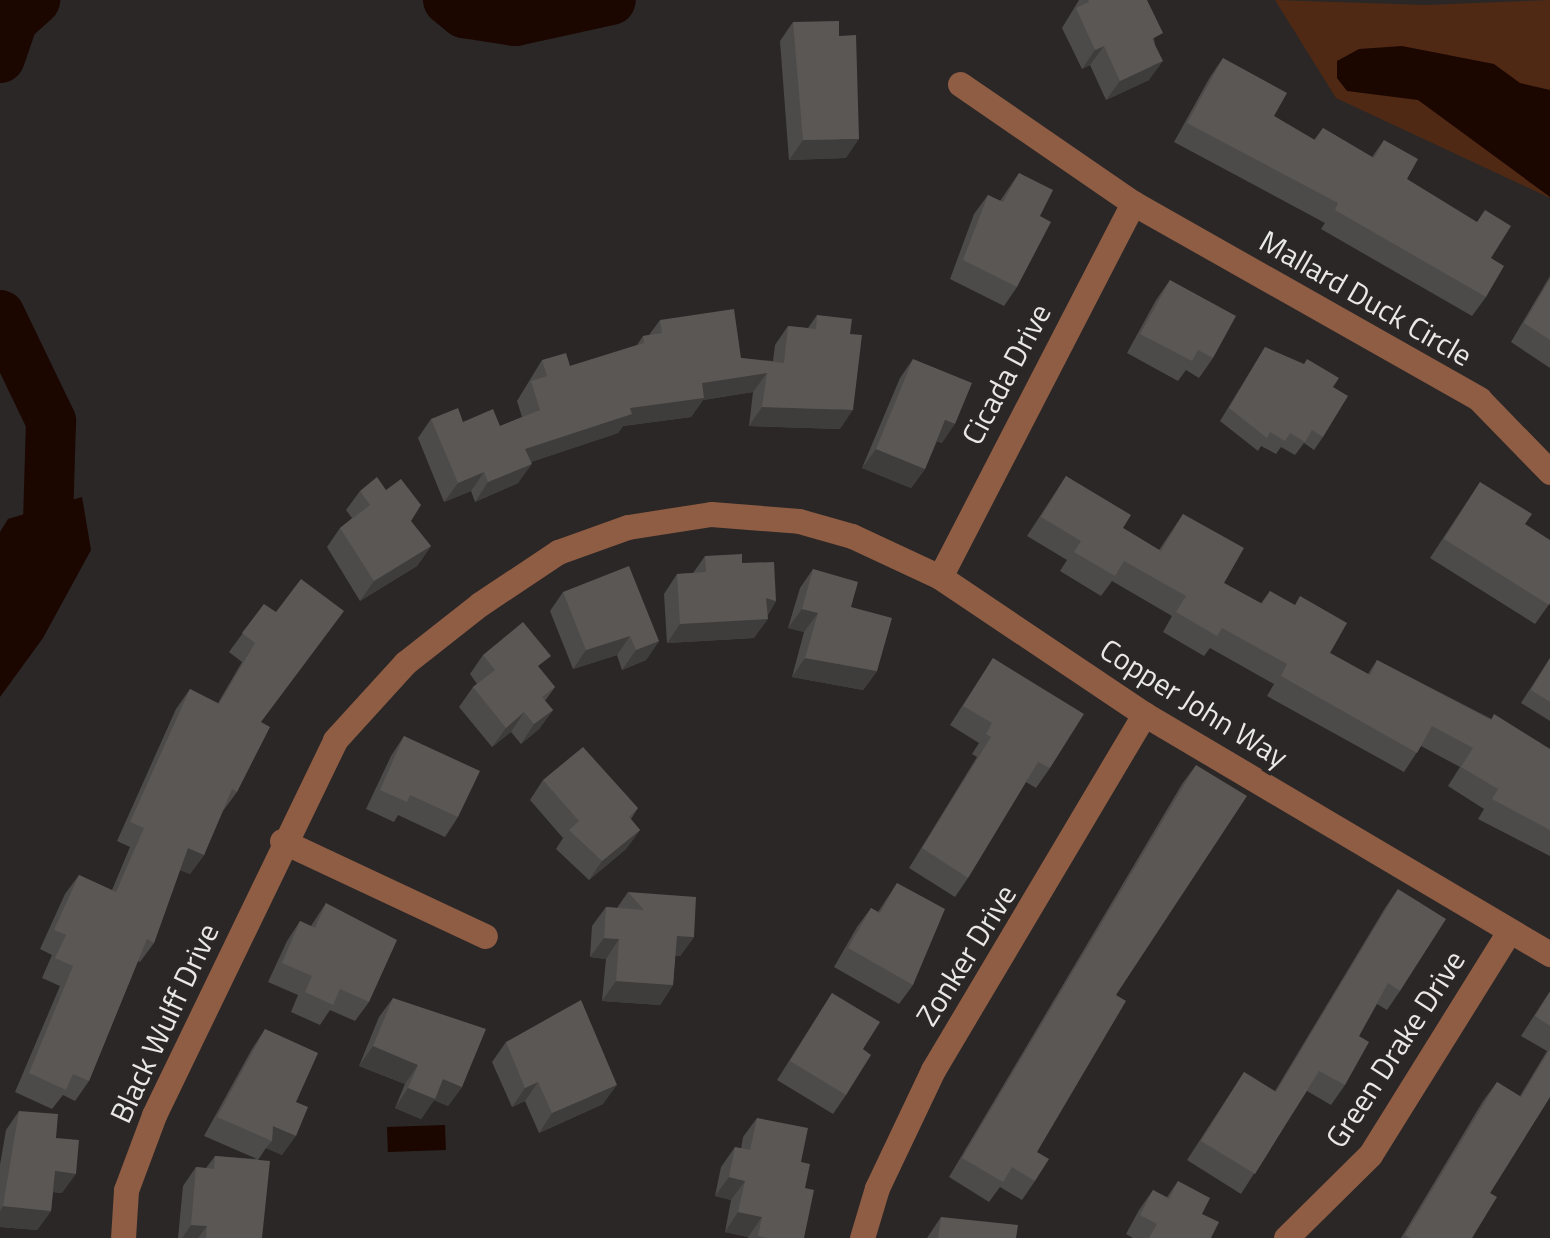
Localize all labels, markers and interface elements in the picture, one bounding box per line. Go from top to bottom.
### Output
street label: Mallard Duck Circle [1253,223,1479,373]
street label: Cicada Drive [954,298,1058,450]
street label: Copper John Way [1094,631,1294,775]
street label: Zonker Drive [908,878,1024,1032]
street label: Black Wulff Drive [102,918,226,1128]
street label: Green Drake Drive [1318,944,1472,1154]

